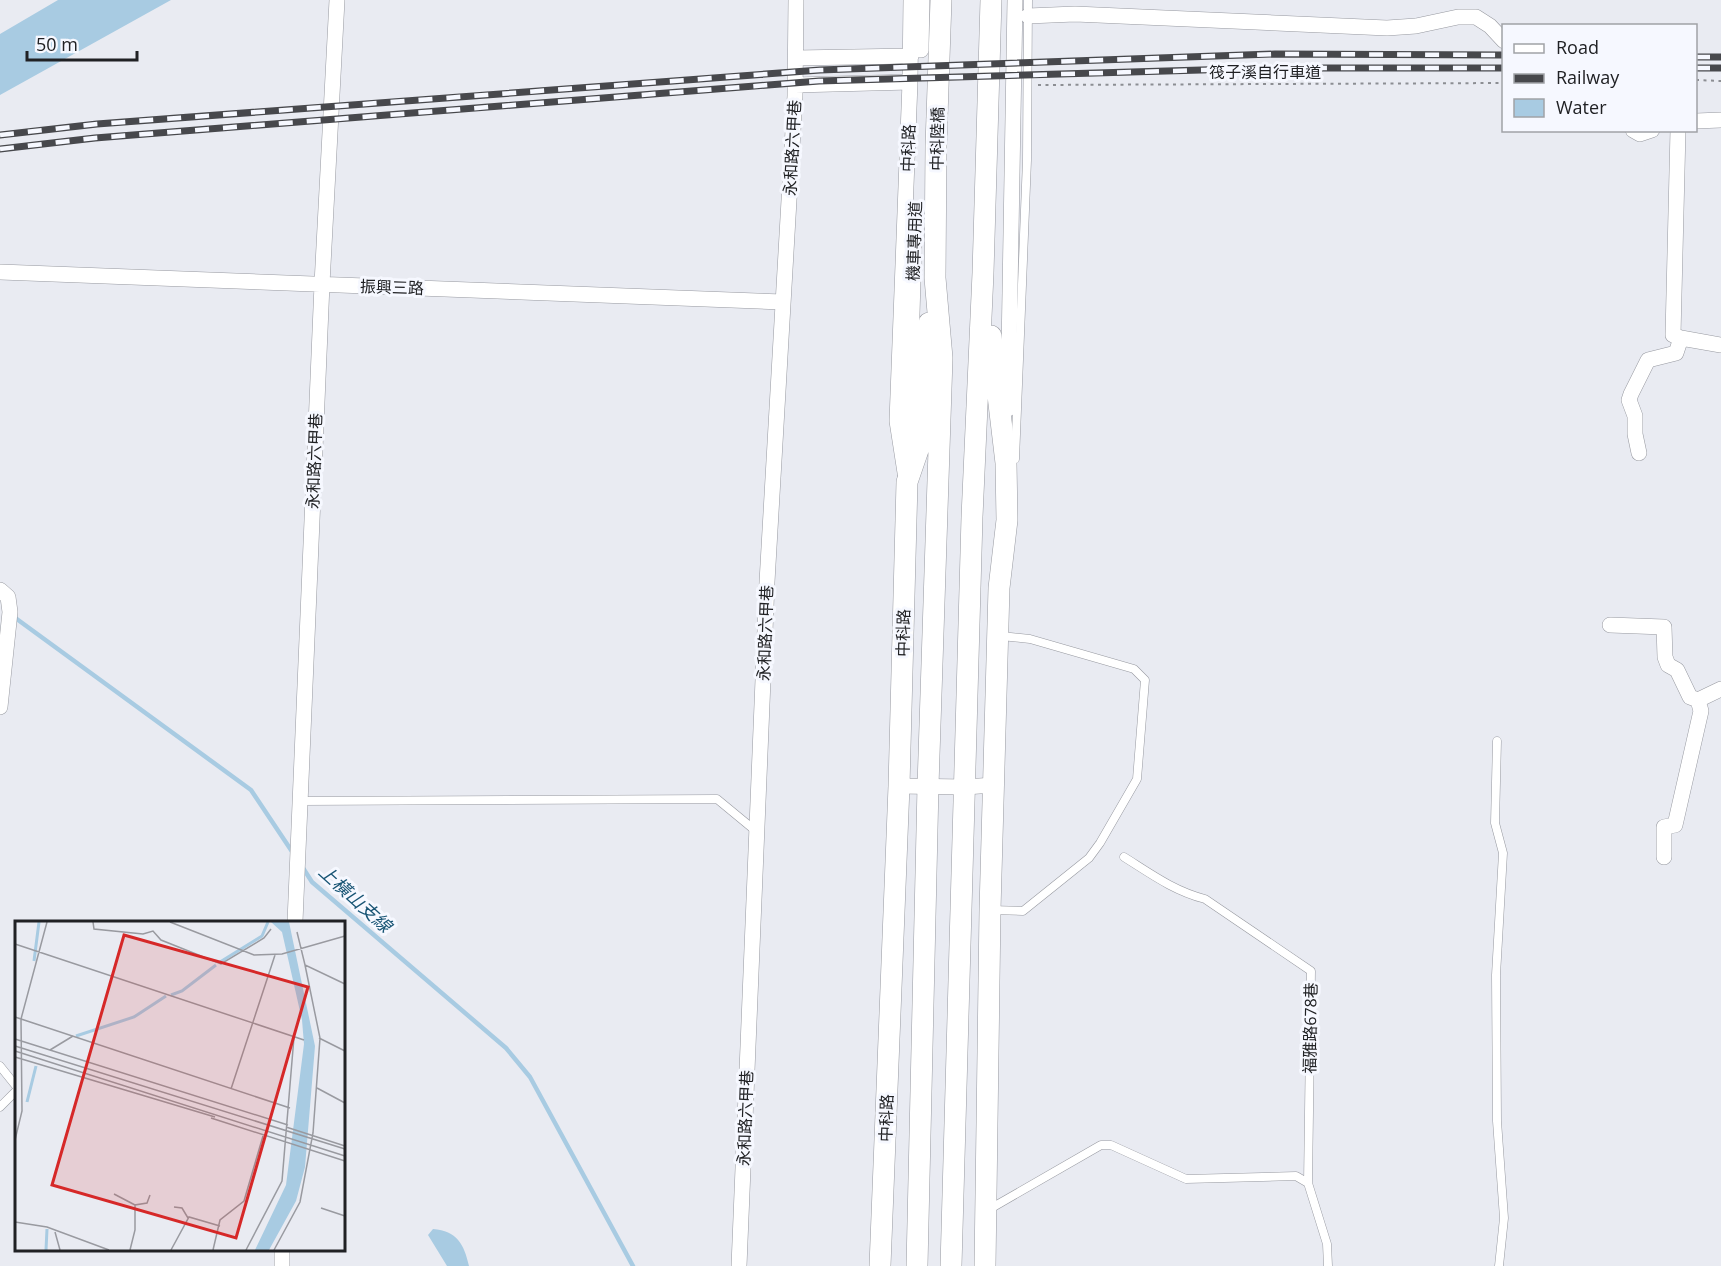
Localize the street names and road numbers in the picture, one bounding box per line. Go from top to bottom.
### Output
street label: 筏子溪自行車道 [1209,61,1321,83]
street label: 永和路六甲巷 [779,99,805,197]
street label: 中科陸橋 [925,107,949,171]
street label: 中科路 [896,124,920,172]
street label: 機車專用道 [902,201,926,281]
street label: 振興三路 [360,275,424,299]
street label: 永和路六甲巷 [301,413,327,509]
street label: 永和路六甲巷 [752,585,778,681]
street label: 中科路 [892,609,914,657]
street label: 福雅路678巷 [1298,982,1322,1074]
street label: 永和路六甲巷 [732,1070,758,1166]
street label: 中科路 [874,1094,898,1142]

